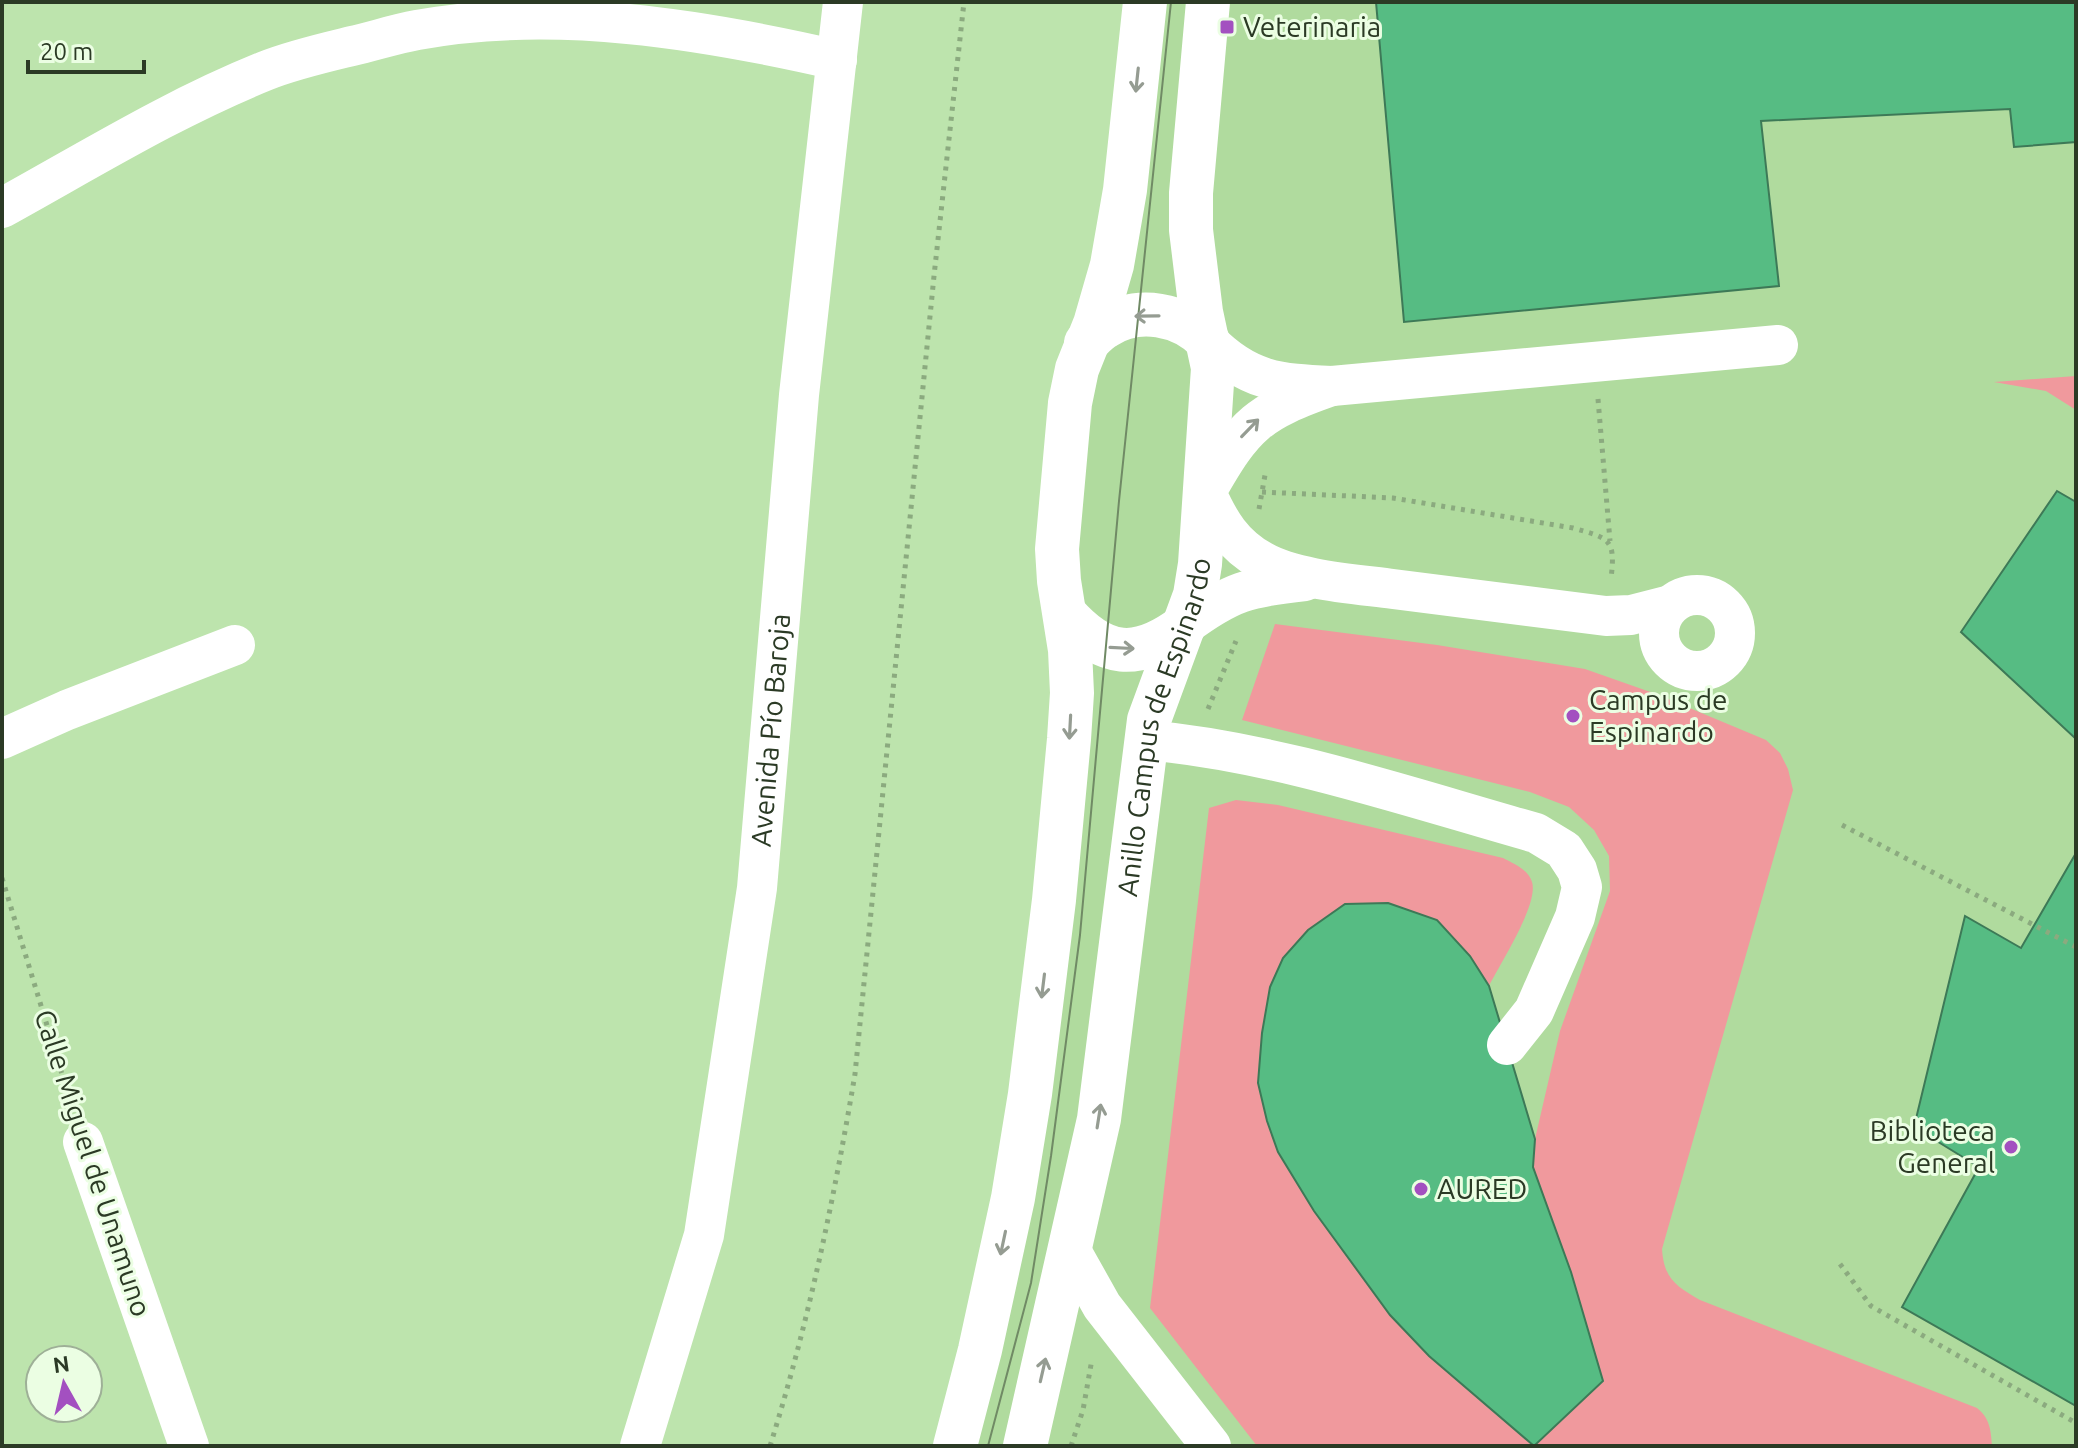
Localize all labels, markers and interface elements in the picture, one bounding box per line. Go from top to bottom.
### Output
place label: Veterinaria [1243,11,1381,42]
marker: Veterinaria [1218,18,1236,36]
scale bar [28,24,144,74]
text: 20 m [40,38,93,65]
one-way arrow [1130,66,1145,93]
one-way arrow [1134,308,1161,324]
one-way arrow [1240,418,1259,438]
street label: Anillo Campus de Espinardo [1111,555,1216,898]
street label: Avenida Pío Baroja [745,612,795,848]
one-way arrow [1108,641,1134,656]
place label: Campus de Espinardo [1589,684,1728,747]
marker: Campus de Espinardo [1564,707,1582,725]
one-way arrow [1062,713,1077,740]
one-way arrow [1036,972,1051,999]
street label: Calle Miguel de Unamuno [29,1005,158,1320]
one-way arrow [1092,1104,1107,1129]
place label: Biblioteca General [1870,1115,1995,1178]
marker: Biblioteca General [2002,1138,2020,1156]
place label: AURED [1437,1173,1527,1204]
marker: AURED [1412,1180,1430,1198]
one-way arrow [995,1229,1010,1255]
north arrow [24,1344,104,1424]
text: N [51,1350,71,1377]
one-way arrow [1036,1358,1051,1383]

